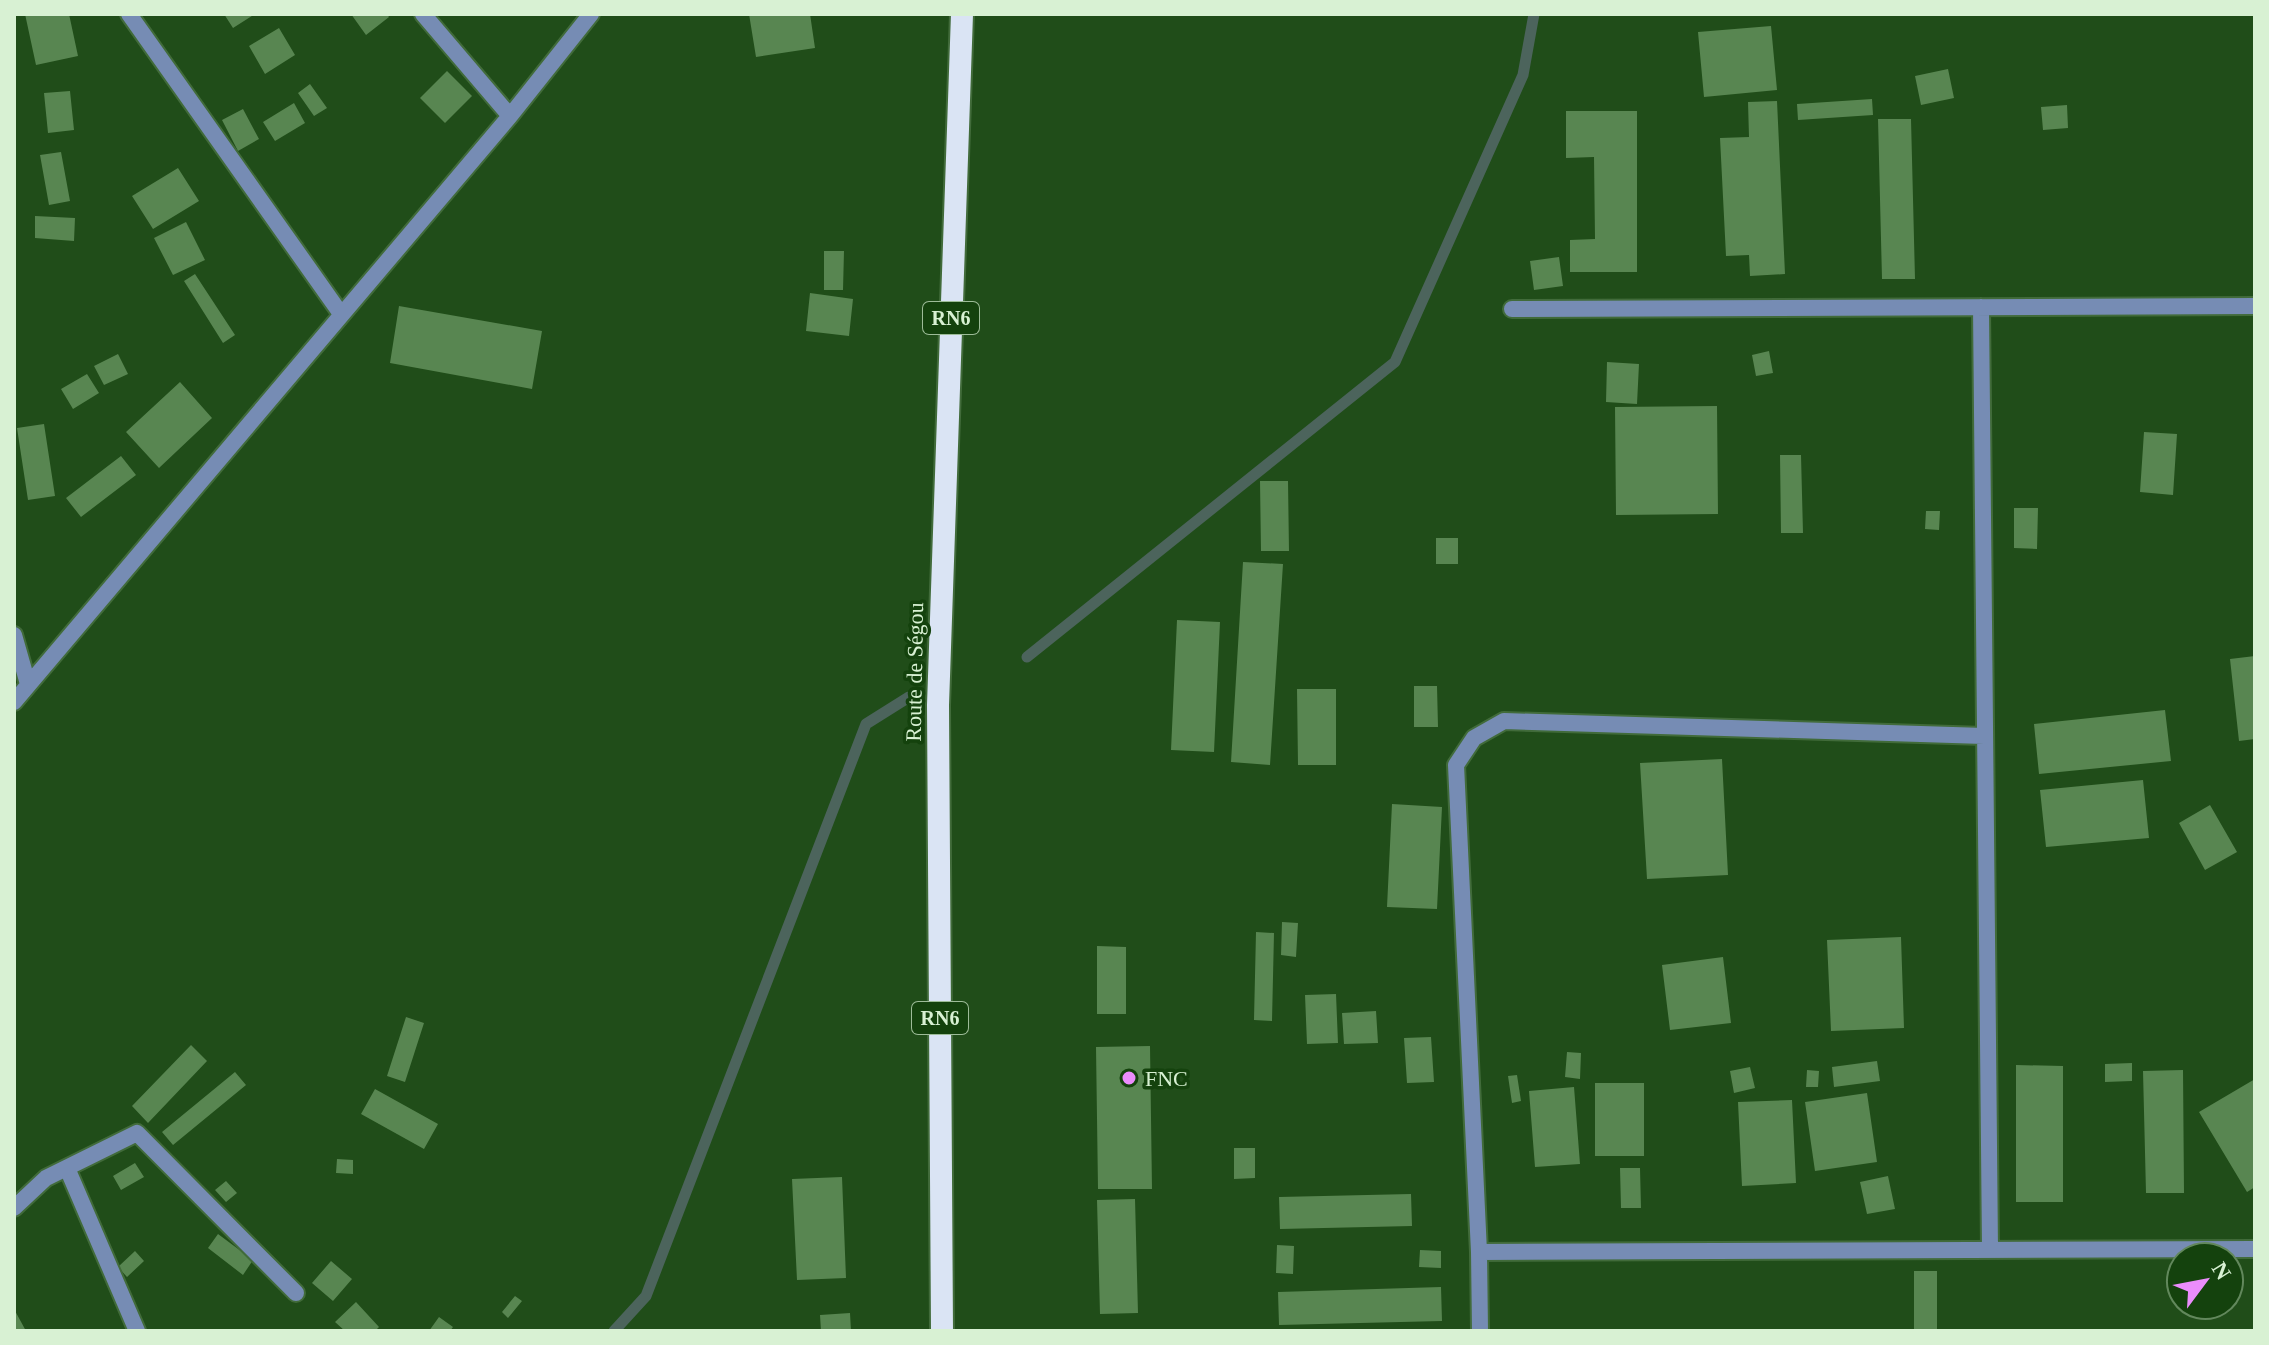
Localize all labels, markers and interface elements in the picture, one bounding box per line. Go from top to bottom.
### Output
road number: RN6 [923,302,979,334]
street label: Route de Ségou [901,602,928,742]
road number: RN6 [912,1002,968,1034]
place label: FNC [1145,1066,1188,1091]
marker: FNC [1120,1069,1138,1087]
north arrow [2165,1241,2245,1321]
text: N [2207,1257,2236,1284]

